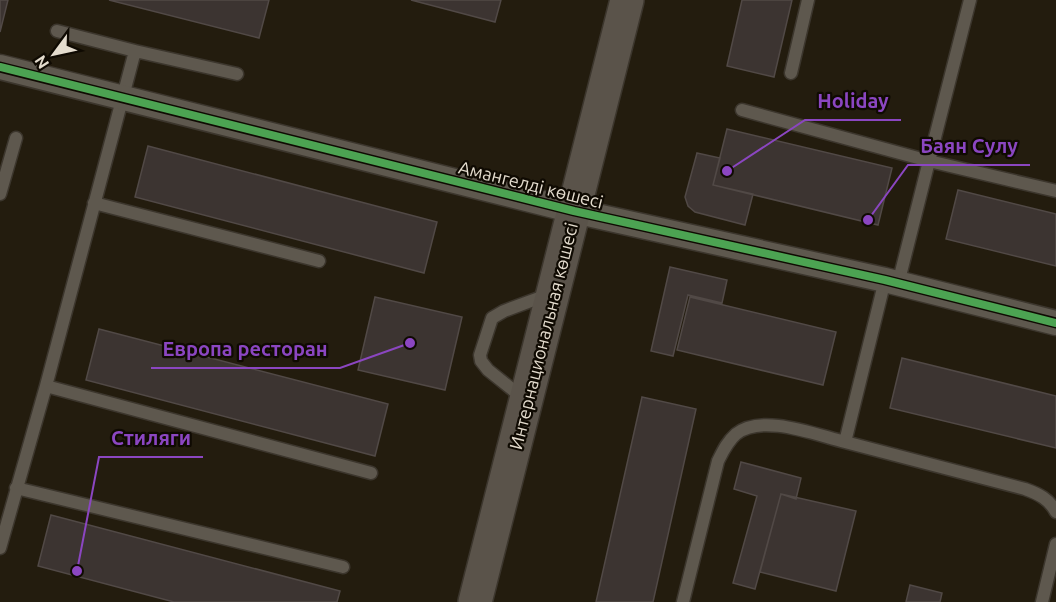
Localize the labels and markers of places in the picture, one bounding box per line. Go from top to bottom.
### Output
callout: Holiday [805,82,901,120]
callout: Баян Сулу [908,127,1030,165]
callout: Европа ресторан [151,330,340,368]
callout: Стиляги [99,419,203,457]

